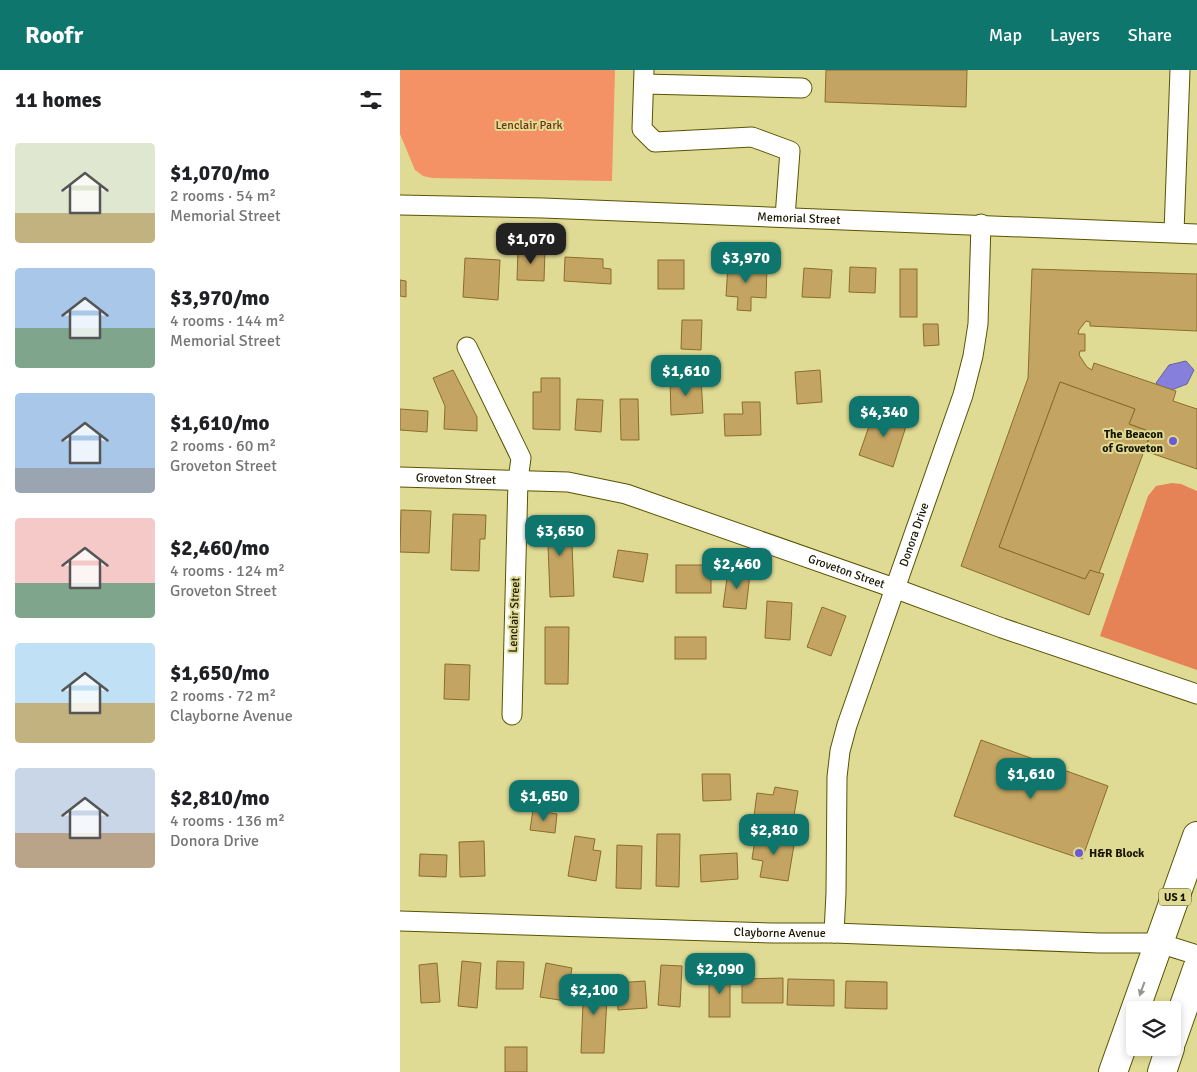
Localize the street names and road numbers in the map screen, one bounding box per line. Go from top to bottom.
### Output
street label: Memorial Street [757,210,841,228]
street label: Groveton Street [416,470,496,488]
street label: Donora Drive [896,501,933,569]
street label: Groveton Street [806,551,887,592]
street label: Lenclair Street [506,577,523,653]
road number: US 1 [1159,889,1191,906]
street label: Clayborne Avenue [733,925,826,941]

